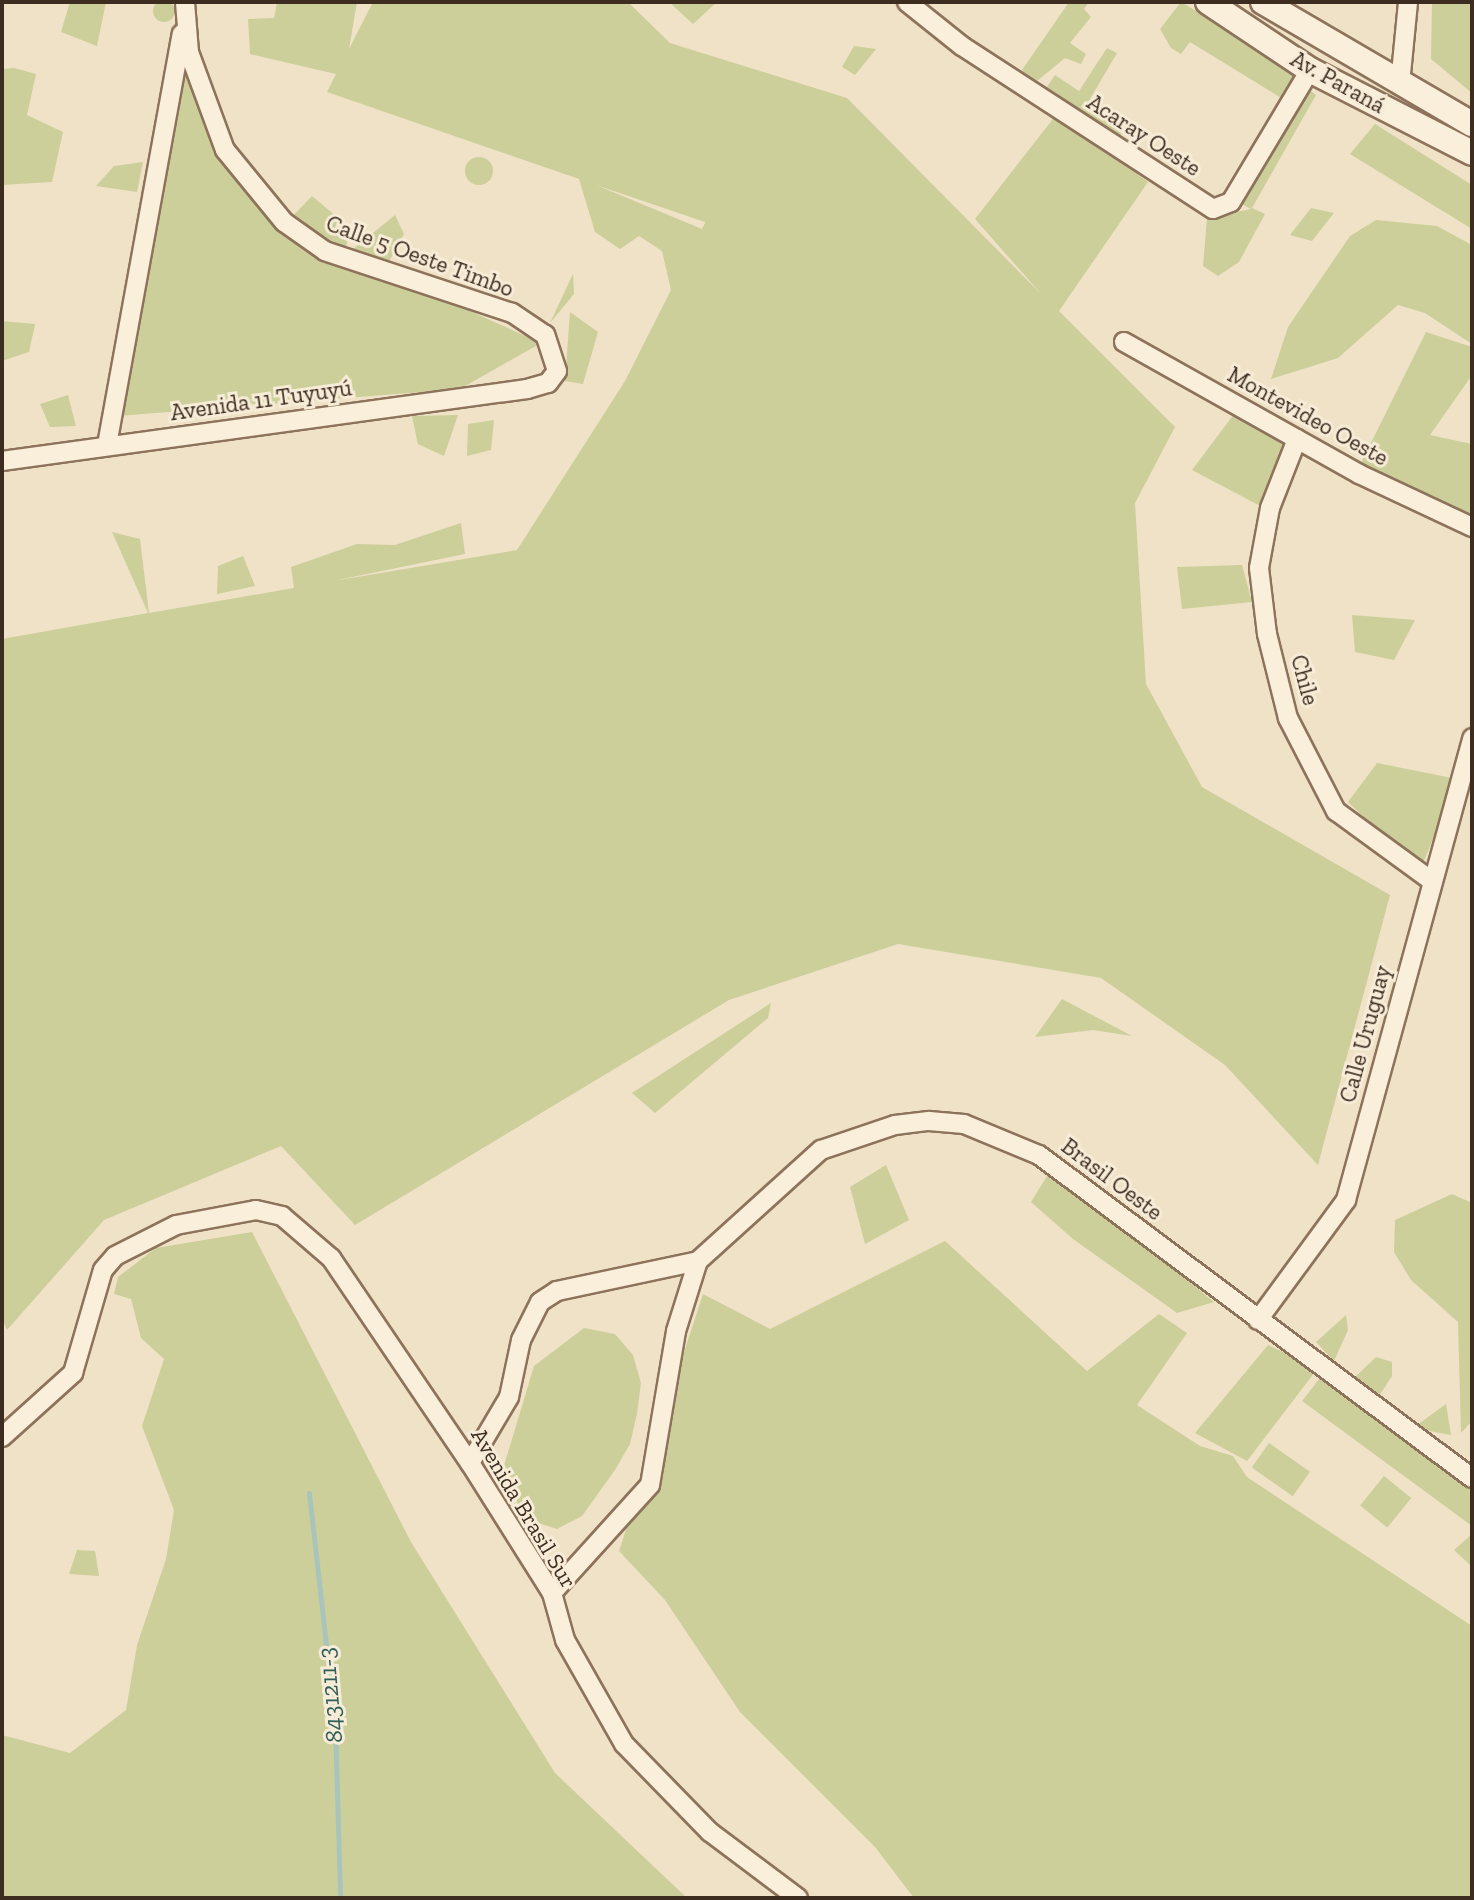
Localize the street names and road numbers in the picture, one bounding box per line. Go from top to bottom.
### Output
street label: Av. Paraná [1286,45,1390,119]
street label: Acaray Oeste [1082,88,1206,182]
street label: Calle 5 Oeste Timbo [322,209,518,303]
street label: Montevideo Oeste [1223,360,1393,472]
street label: Avenida 11 Tuyuyú [168,374,354,426]
street label: Chile [1285,652,1325,708]
street label: Calle Uruguay [1333,963,1397,1105]
street label: Brasil Oeste [1056,1132,1168,1226]
street label: Avenida Brasil Sur [465,1423,583,1593]

